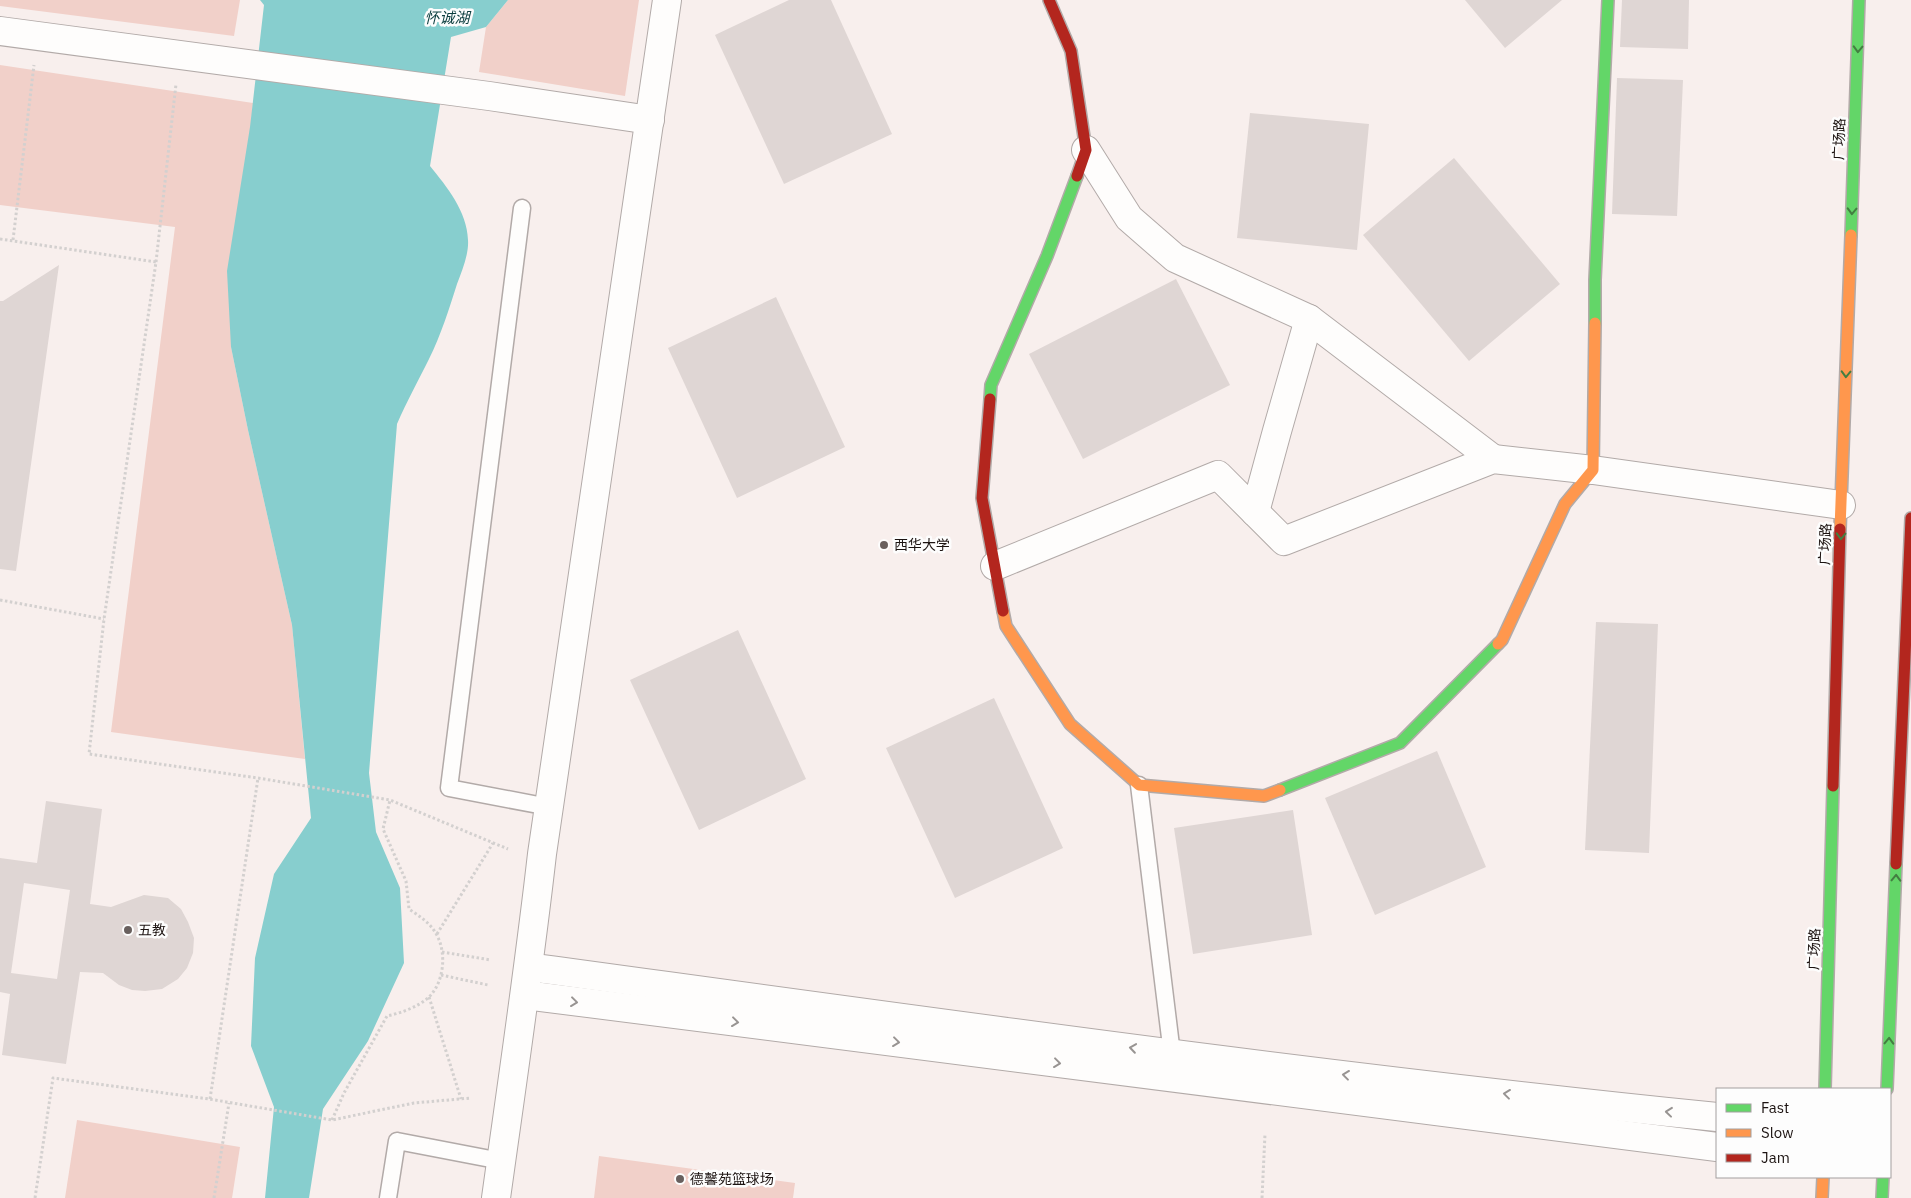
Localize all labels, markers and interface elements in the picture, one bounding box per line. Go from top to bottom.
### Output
water label: 怀诚湖 [424,8,471,27]
one-way arrow [1852,45,1863,53]
street label: 广场路 [1829,118,1849,160]
one-way arrow [1847,208,1857,215]
one-way arrow [1841,370,1851,378]
street label: 广场路 [1815,523,1835,565]
one-way arrow [1835,532,1846,540]
place label: 西华大学 [894,536,950,554]
marker: 西华大学 [878,539,890,551]
one-way arrow [1890,874,1901,882]
place label: 五教 [138,921,166,939]
marker: 五教 [122,924,134,936]
street label: 广场路 [1804,928,1824,970]
one-way arrow [569,996,578,1006]
one-way arrow [731,1016,739,1027]
one-way arrow [893,1036,901,1047]
one-way arrow [1884,1036,1894,1044]
one-way arrow [1128,1044,1137,1054]
one-way arrow [1054,1057,1062,1068]
one-way arrow [1342,1070,1350,1081]
legend [1716,1088,1891,1178]
one-way arrow [1503,1089,1511,1100]
text: Fast [1761,1098,1789,1117]
one-way arrow [1664,1107,1672,1118]
text: Slow [1761,1123,1794,1142]
text: Jam [1761,1148,1790,1167]
place label: 德馨苑篮球场 [690,1170,774,1188]
marker: 德馨苑篮球场 [674,1173,686,1185]

